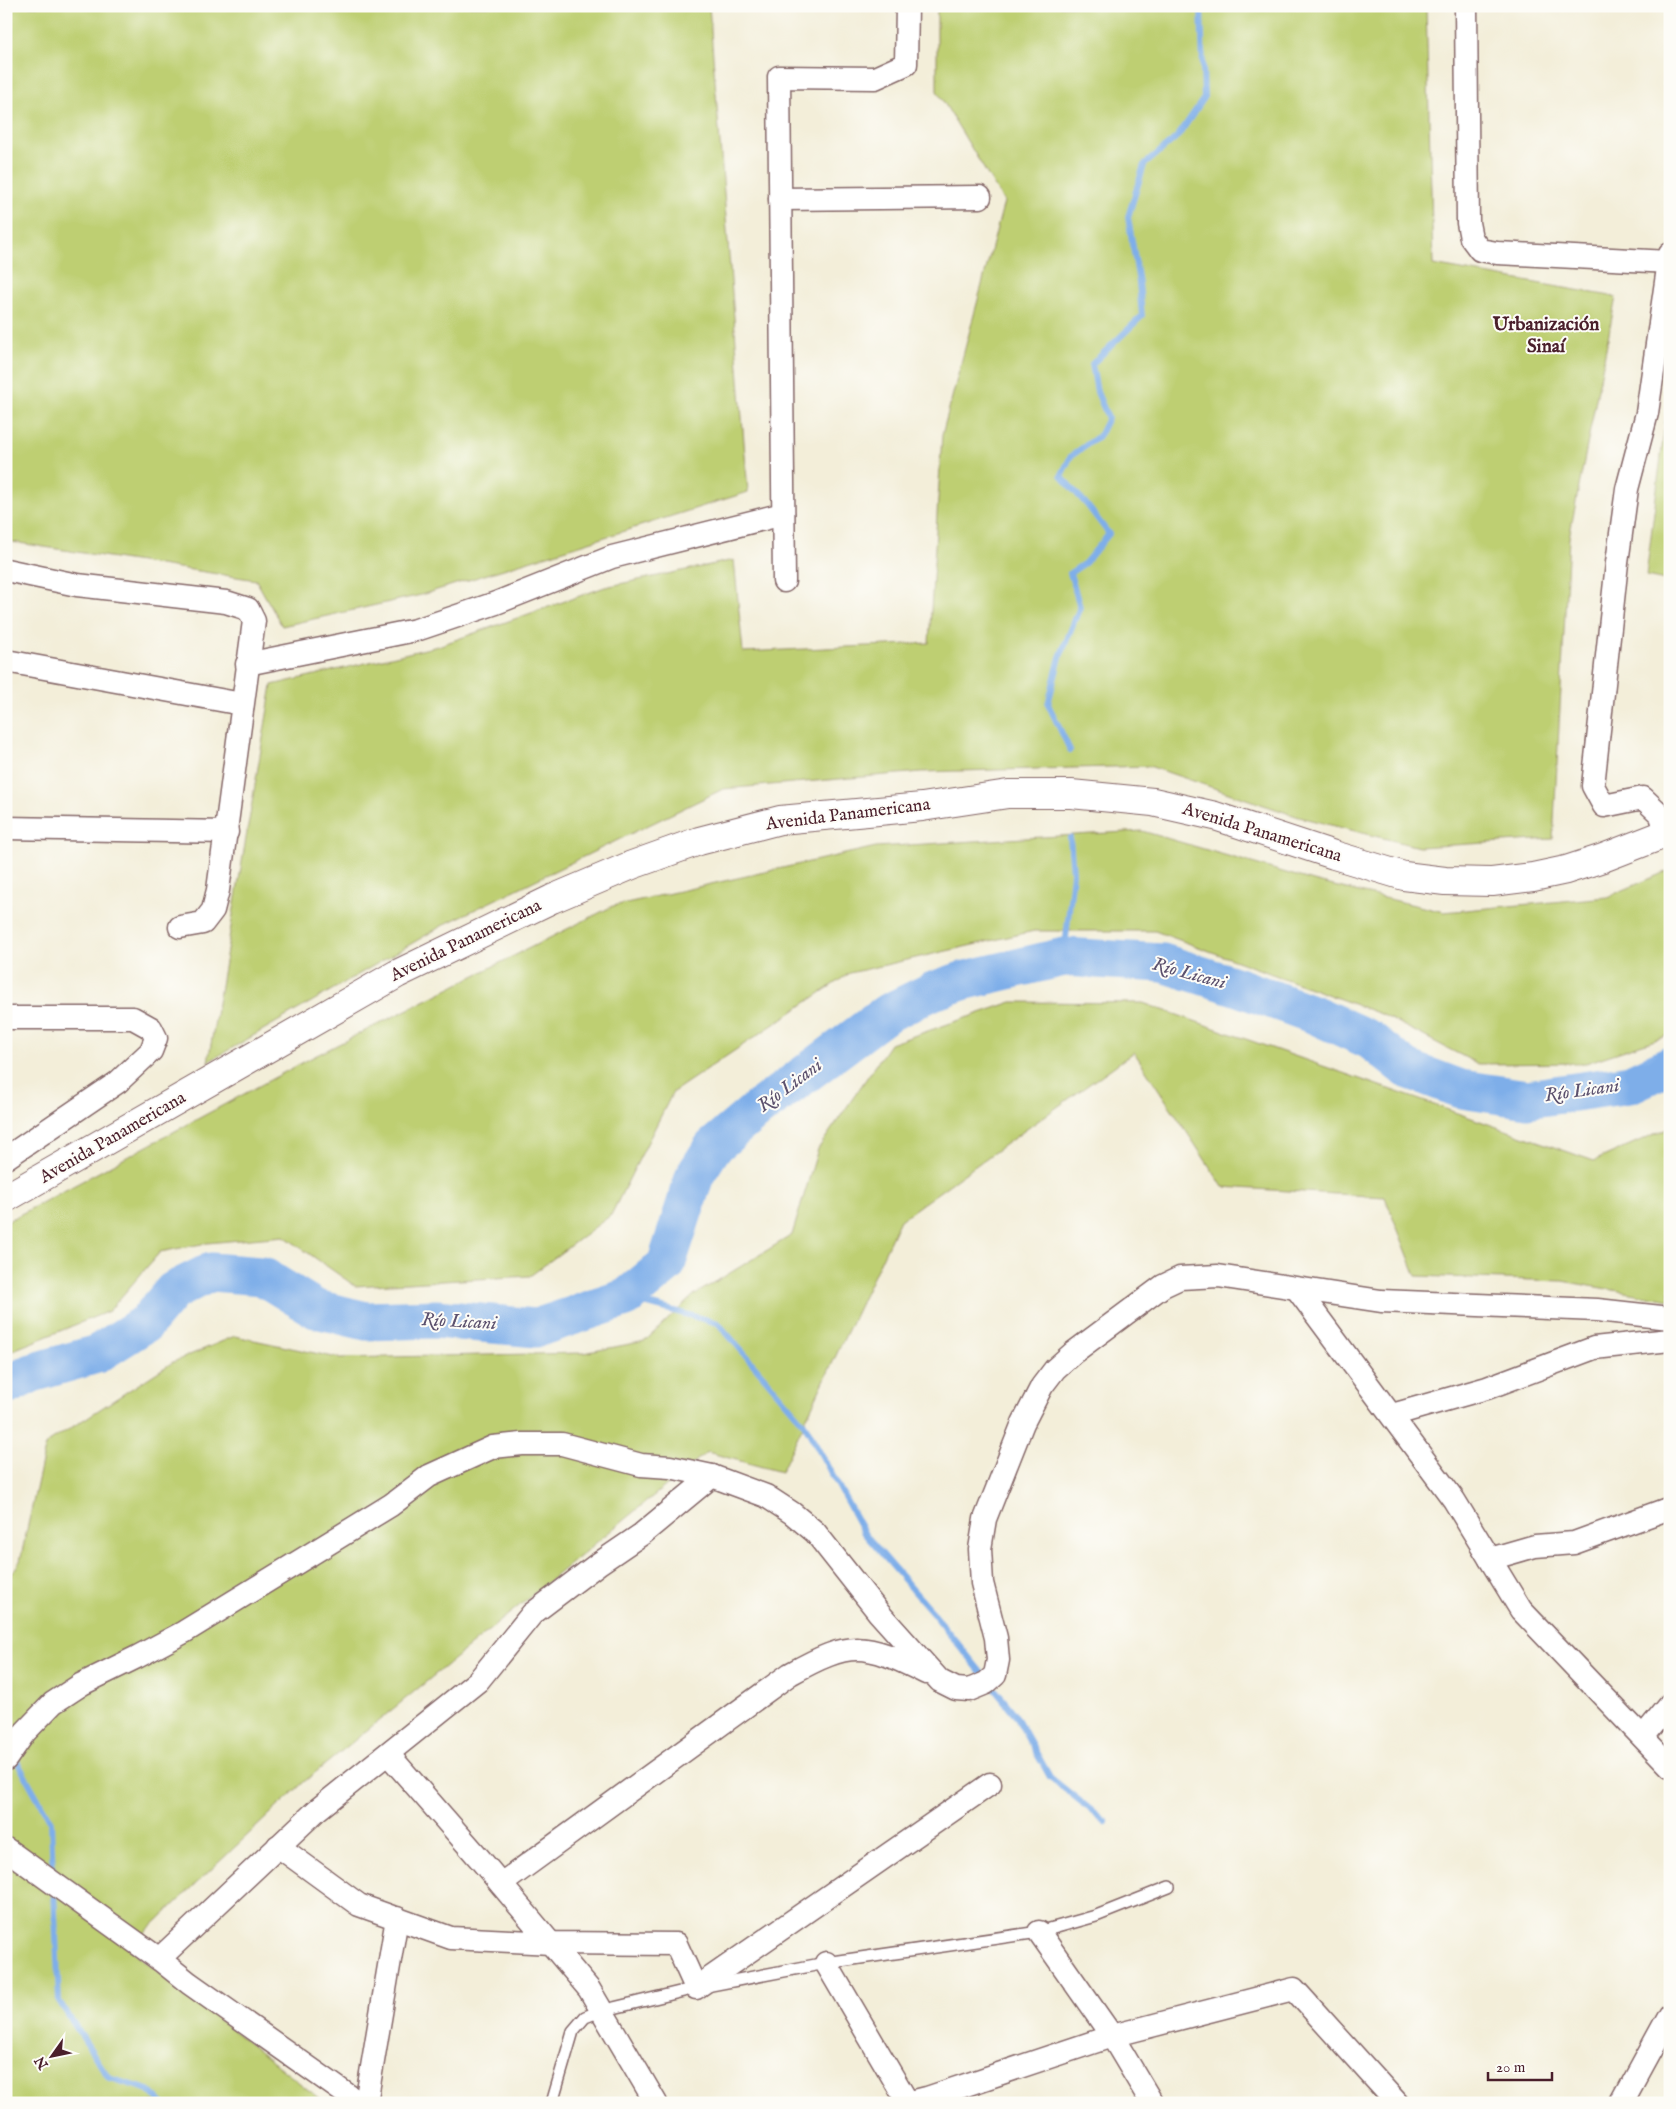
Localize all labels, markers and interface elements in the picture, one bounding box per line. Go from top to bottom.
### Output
district label: Urbanización Sinaí [1492,313,1599,359]
street label: Avenida Panamericana [764,793,932,837]
street label: Avenida Panamericana [1179,798,1345,868]
street label: Avenida Panamericana [386,894,546,988]
water label: Río Licani [1150,953,1230,996]
water label: Río Licani [753,1053,828,1118]
water label: Río Licani [1543,1074,1622,1108]
street label: Avenida Panamericana [35,1087,191,1190]
water label: Río Licani [421,1308,499,1336]
north arrow [28,2032,78,2082]
scale bar [1488,2049,1552,2081]
text: N [31,2053,53,2073]
text: 20 m [1496,2058,1526,2077]

